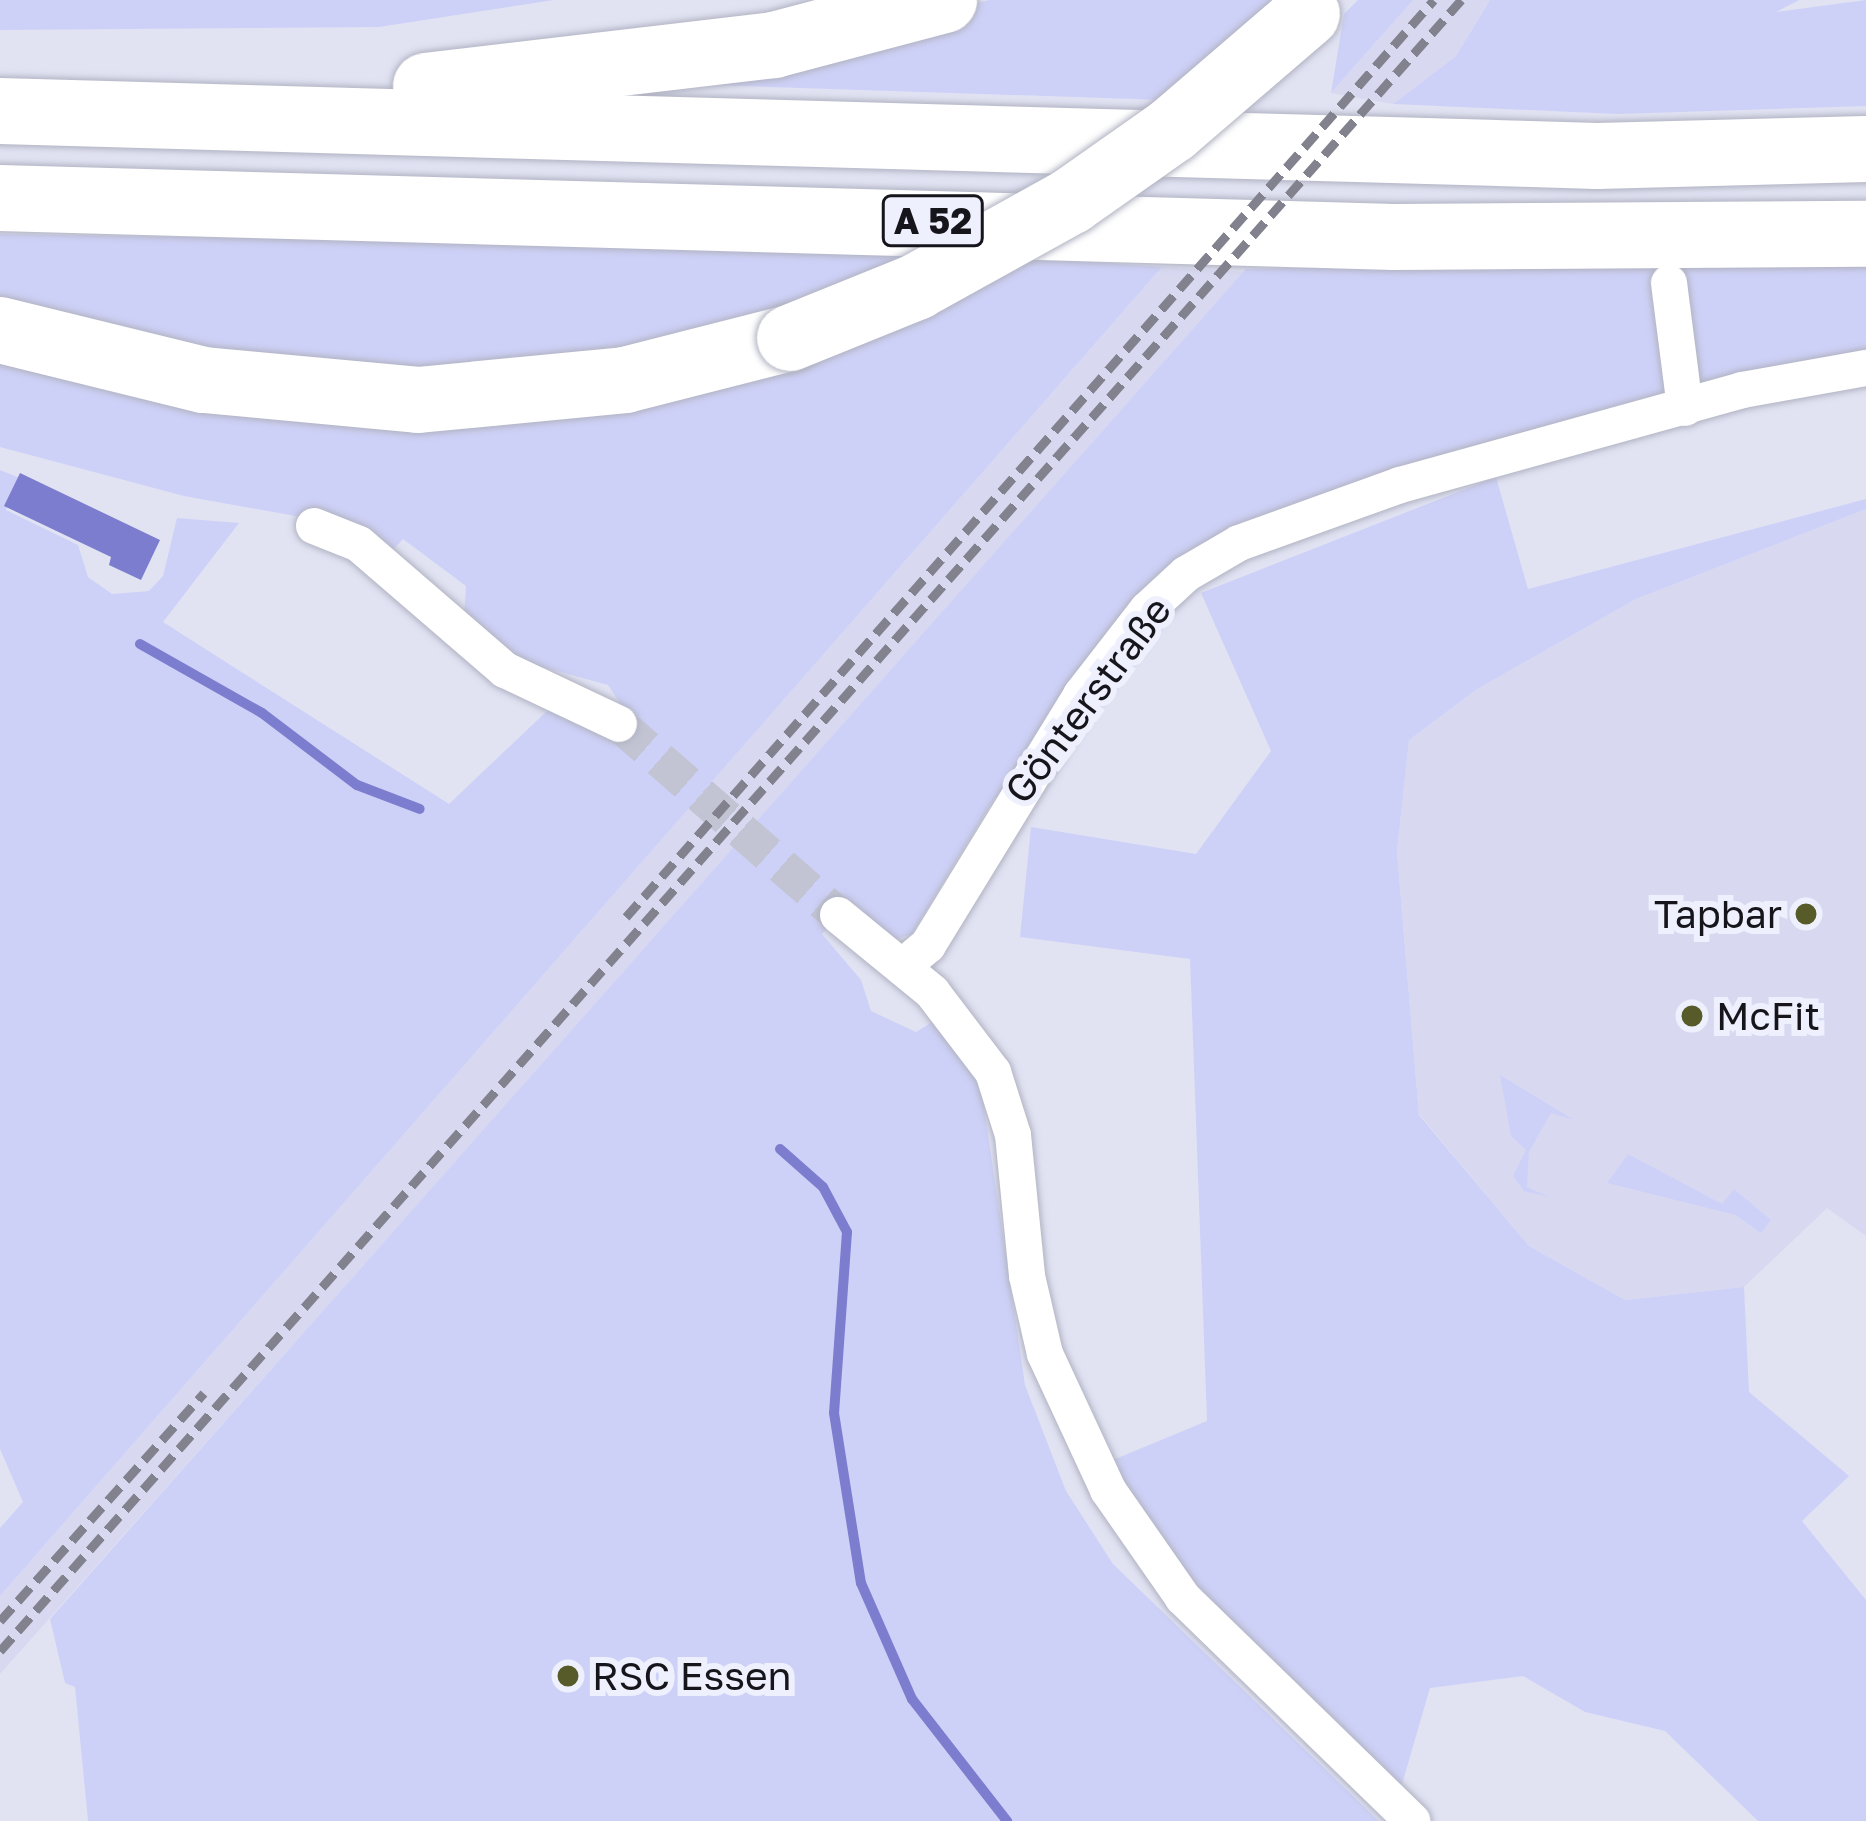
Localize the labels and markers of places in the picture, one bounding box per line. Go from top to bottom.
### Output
place label: Tapbar [1654,891,1782,937]
marker: Tapbar [1793,901,1819,927]
place label: McFit [1716,993,1820,1039]
marker: McFit [1679,1003,1705,1029]
place label: RSC Essen [592,1653,791,1699]
marker: RSC Essen [555,1663,581,1689]

